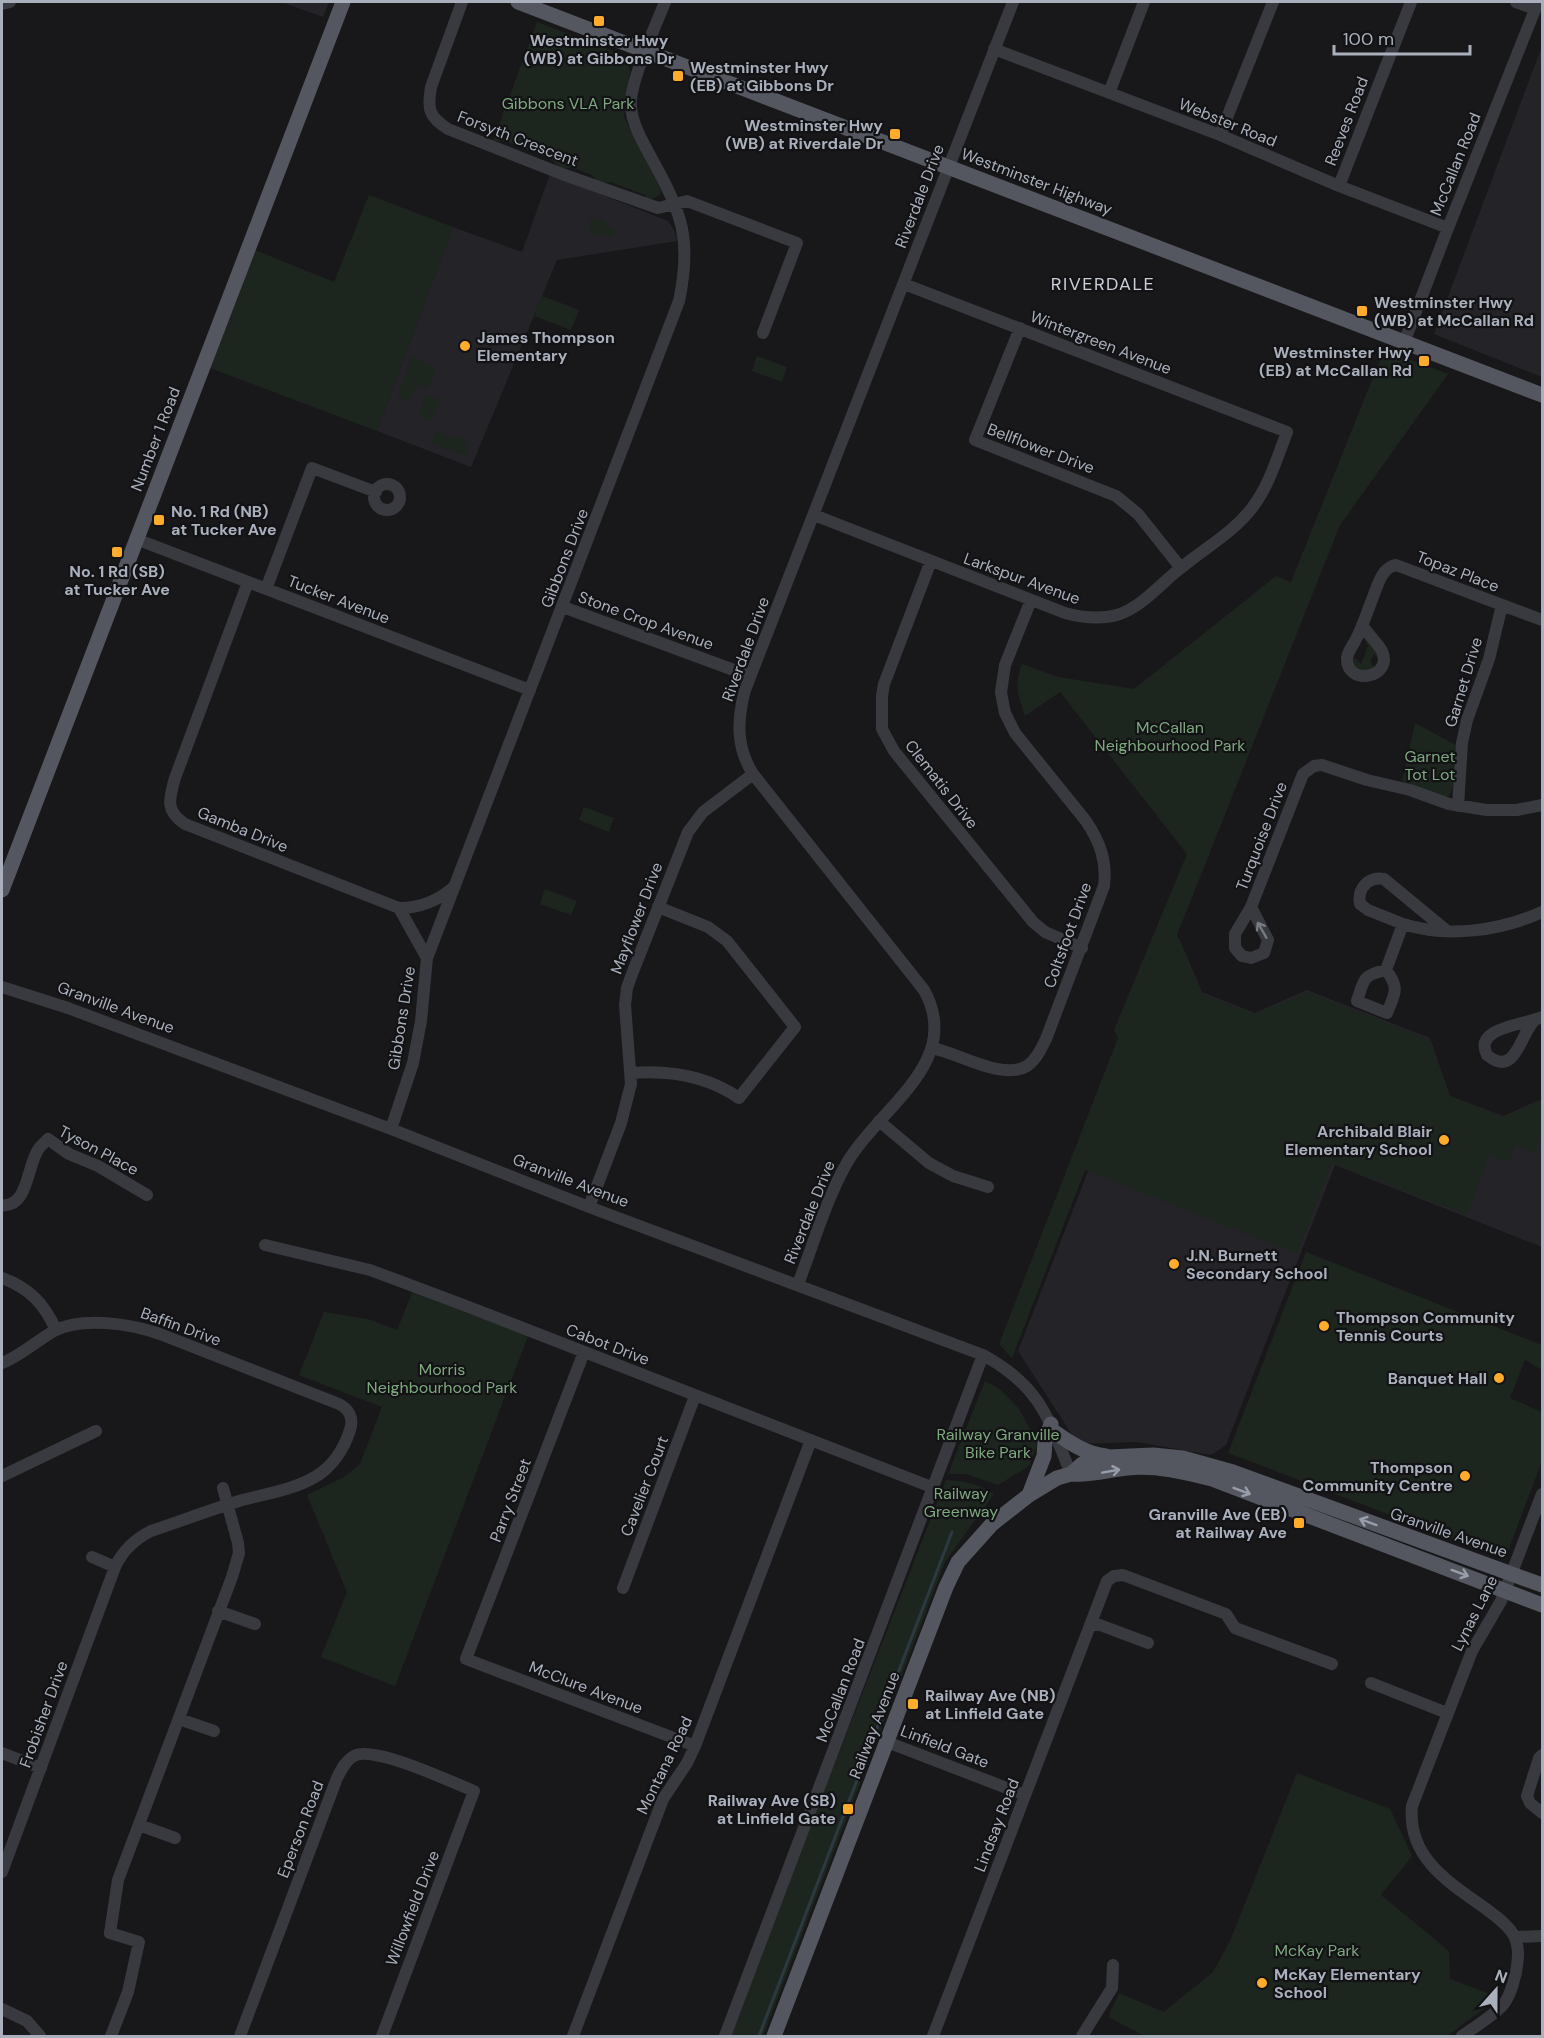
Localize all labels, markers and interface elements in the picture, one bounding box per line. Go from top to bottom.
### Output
marker: Westminster Hwy (WB) at Gibbons Dr [592,14,606,28]
scale bar [1334,18,1470,56]
text: 100 m [1343,27,1394,51]
place label: Westminster Hwy (WB) at Gibbons Dr [524,30,675,69]
place label: Westminster Hwy (EB) at Gibbons Dr [690,57,834,96]
marker: Westminster Hwy (EB) at Gibbons Dr [671,69,685,83]
street label: Reeves Road [1320,74,1373,169]
park label: Gibbons VLA Park [502,93,634,114]
street label: Webster Road [1176,93,1280,152]
street label: Forsyth Crescent [454,106,581,171]
street label: McCallan Road [1425,110,1486,219]
place label: Westminster Hwy (WB) at Riverdale Dr [725,115,883,154]
marker: Westminster Hwy (WB) at Riverdale Dr [888,127,902,141]
street label: Riverdale Drive [890,141,949,251]
street label: Westminster Highway [958,143,1115,220]
district label: RIVERDALE [1051,272,1155,296]
place label: Westminster Hwy (WB) at McCallan Rd [1374,292,1534,331]
marker: Westminster Hwy (WB) at McCallan Rd [1355,304,1369,318]
street label: Wintergreen Avenue [1027,306,1175,379]
place label: James Thompson Elementary [477,327,615,366]
marker: James Thompson Elementary [458,339,472,353]
place label: Westminster Hwy (EB) at McCallan Rd [1259,342,1412,381]
marker: Westminster Hwy (EB) at McCallan Rd [1417,354,1431,368]
street label: Number 1 Road [126,384,185,494]
street label: Bellflower Drive [984,418,1097,479]
place label: No. 1 Rd (NB) at Tucker Ave [171,501,277,540]
street label: Gibbons Drive [536,505,593,611]
marker: No. 1 Rd (NB) at Tucker Ave [152,513,166,527]
marker: No. 1 Rd (SB) at Tucker Ave [110,545,124,559]
street label: Topaz Place [1413,546,1502,597]
street label: Larkspur Avenue [961,548,1083,609]
place label: No. 1 Rd (SB) at Tucker Ave [64,561,170,600]
street label: Tucker Avenue [285,570,393,629]
street label: Stone Crop Avenue [575,586,716,655]
street label: Riverdale Drive [717,594,774,704]
street label: Garnet Drive [1440,635,1487,730]
park label: McCallan Neighbourhood Park [1095,717,1245,756]
street label: Clematis Drive [900,736,983,833]
park label: Garnet Tot Lot [1404,746,1456,785]
street label: Turquoise Drive [1231,779,1292,894]
street label: Gamba Drive [194,802,291,857]
street label: Mayflower Drive [606,859,667,977]
street label: Coltsfoot Drive [1039,879,1096,991]
one-way arrow [1256,922,1268,939]
street label: Gibbons Drive [383,965,420,1072]
street label: Granville Avenue [54,977,177,1038]
street label: Tyson Place [55,1121,142,1180]
place label: Archibald Blair Elementary School [1285,1121,1432,1160]
marker: Archibald Blair Elementary School [1437,1133,1451,1147]
street label: Granville Avenue [510,1149,632,1212]
street label: Riverdale Drive [779,1157,840,1267]
place label: J.N. Burnett Secondary School [1186,1245,1328,1284]
marker: J.N. Burnett Secondary School [1167,1257,1181,1271]
street label: Baffin Drive [138,1302,224,1351]
place label: Thompson Community Tennis Courts [1336,1307,1515,1346]
street label: Cabot Drive [563,1319,653,1370]
marker: Thompson Community Tennis Courts [1317,1319,1331,1333]
park label: Morris Neighbourhood Park [367,1359,517,1398]
place label: Banquet Hall [1388,1368,1487,1389]
marker: Banquet Hall [1492,1371,1506,1385]
park label: Railway Granville Bike Park [936,1424,1060,1463]
street label: Cavelier Court [616,1433,673,1539]
street label: Parry Street [485,1455,536,1545]
place label: Thompson Community Centre [1303,1457,1453,1496]
one-way arrow [1100,1465,1120,1476]
marker: Thompson Community Centre [1458,1469,1472,1483]
park label: Railway Greenway [924,1483,998,1522]
one-way arrow [1233,1486,1251,1497]
street label: Granville Avenue [1387,1503,1510,1562]
place label: Granville Ave (EB) at Railway Ave [1148,1504,1287,1543]
marker: Granville Ave (EB) at Railway Ave [1292,1516,1306,1530]
one-way arrow [1359,1516,1378,1527]
one-way arrow [1450,1568,1469,1579]
street label: Lynas Lane [1446,1572,1502,1654]
street label: McCallan Road [811,1635,870,1745]
street label: McClure Avenue [526,1656,646,1719]
street label: Frobisher Drive [14,1658,72,1770]
street label: Railway Avenue [844,1669,905,1782]
place label: Railway Ave (NB) at Linfield Gate [925,1685,1055,1724]
marker: Railway Ave (NB) at Linfield Gate [906,1697,920,1711]
street label: Montana Road [632,1713,697,1818]
street label: Linfield Gate [898,1720,992,1773]
street label: Lindsay Road [969,1775,1024,1875]
street label: Eperson Road [272,1778,329,1881]
place label: Railway Ave (SB) at Linfield Gate [708,1790,836,1829]
marker: Railway Ave (SB) at Linfield Gate [841,1802,855,1816]
street label: Willowfield Drive [381,1848,444,1969]
park label: McKay Park [1275,1940,1359,1961]
north arrow [1466,1960,1526,2020]
place label: McKay Elementary School [1274,1964,1421,2003]
text: N [1492,1965,1510,1988]
marker: McKay Elementary School [1255,1976,1269,1990]

